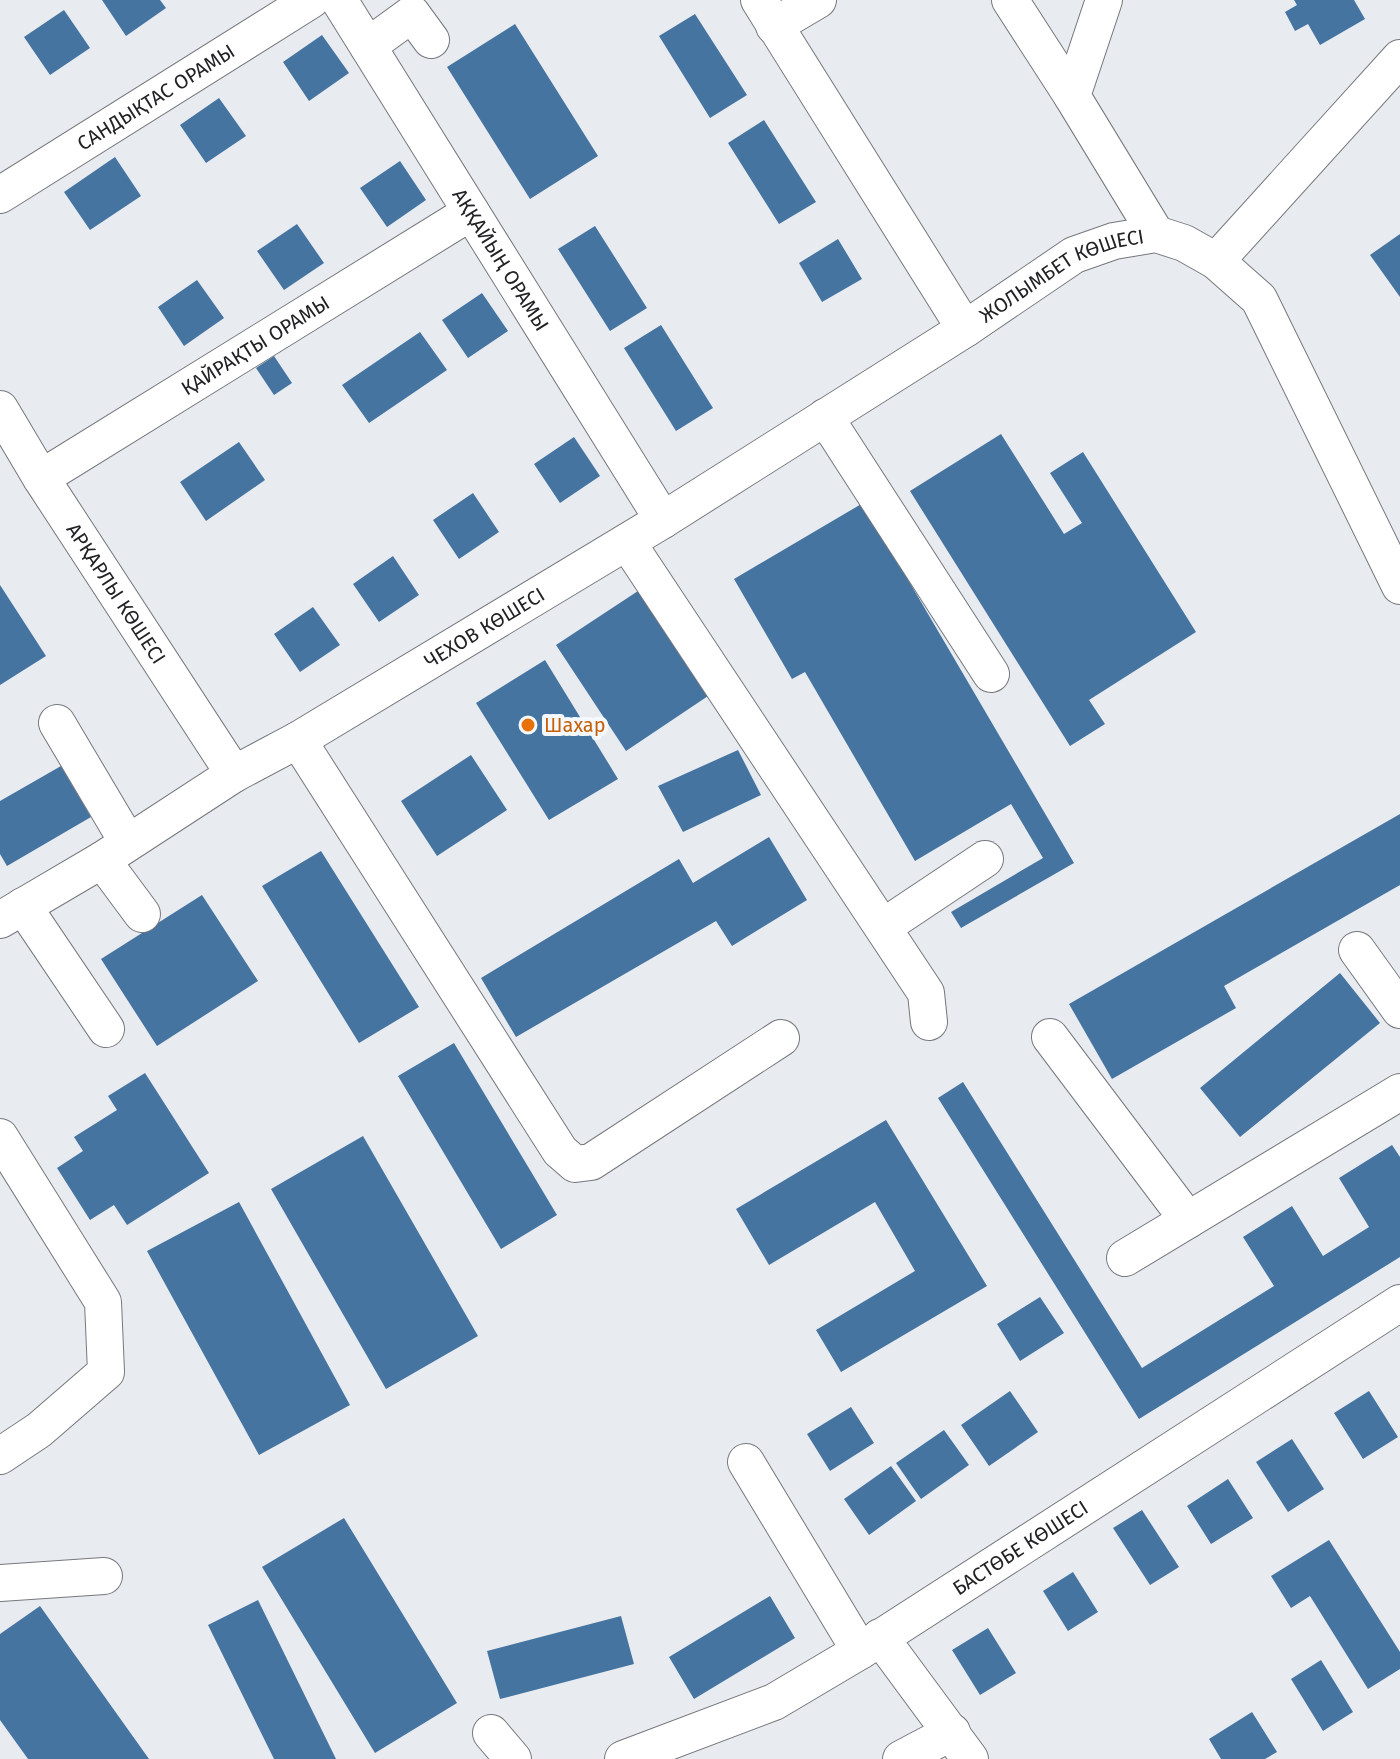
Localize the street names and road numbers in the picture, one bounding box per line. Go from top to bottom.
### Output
street label: САНДЫҚТАС ОРАМЫ [73,39,239,156]
street label: АҚҚАЙЫҢ ОРАМЫ [447,184,554,335]
street label: ЖОЛЫМБЕТ КӨШЕСІ [975,224,1146,328]
street label: ҚАЙРАҚТЫ ОРАМЫ [177,290,334,400]
street label: АРҚАРЛЫ КӨШЕСІ [62,519,171,668]
street label: ЧЕХОВ КӨШЕСІ [420,582,549,673]
street label: БАСТӨБЕ КӨШЕСІ [948,1495,1092,1600]

